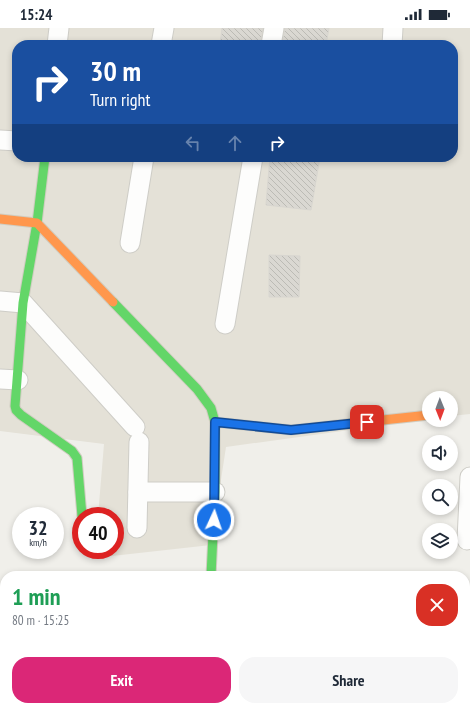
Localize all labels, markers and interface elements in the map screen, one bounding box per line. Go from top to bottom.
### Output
text: 15:24 [20,5,52,24]
text: 30 m [90,52,141,89]
icon: right [24,56,76,108]
text: Turn right [90,88,150,111]
icon: left [182,132,204,154]
icon: ahead [224,132,246,154]
icon: right [266,132,288,154]
north arrow [422,391,458,427]
map controls [422,391,458,559]
pin [350,405,384,439]
icon: arrive [356,411,378,433]
button: sound [422,435,458,471]
button: search [422,479,458,515]
position arrow [193,499,235,541]
speed limit sign: 40 [72,507,124,559]
text: 32 [28,515,48,541]
button: layers [422,523,458,559]
text: km/h [29,536,47,549]
text: 1 min [12,581,60,612]
button: close [416,584,458,626]
text: 80 m · 15:25 [12,612,69,629]
button: Exit [12,657,231,703]
button: Share [239,657,458,703]

